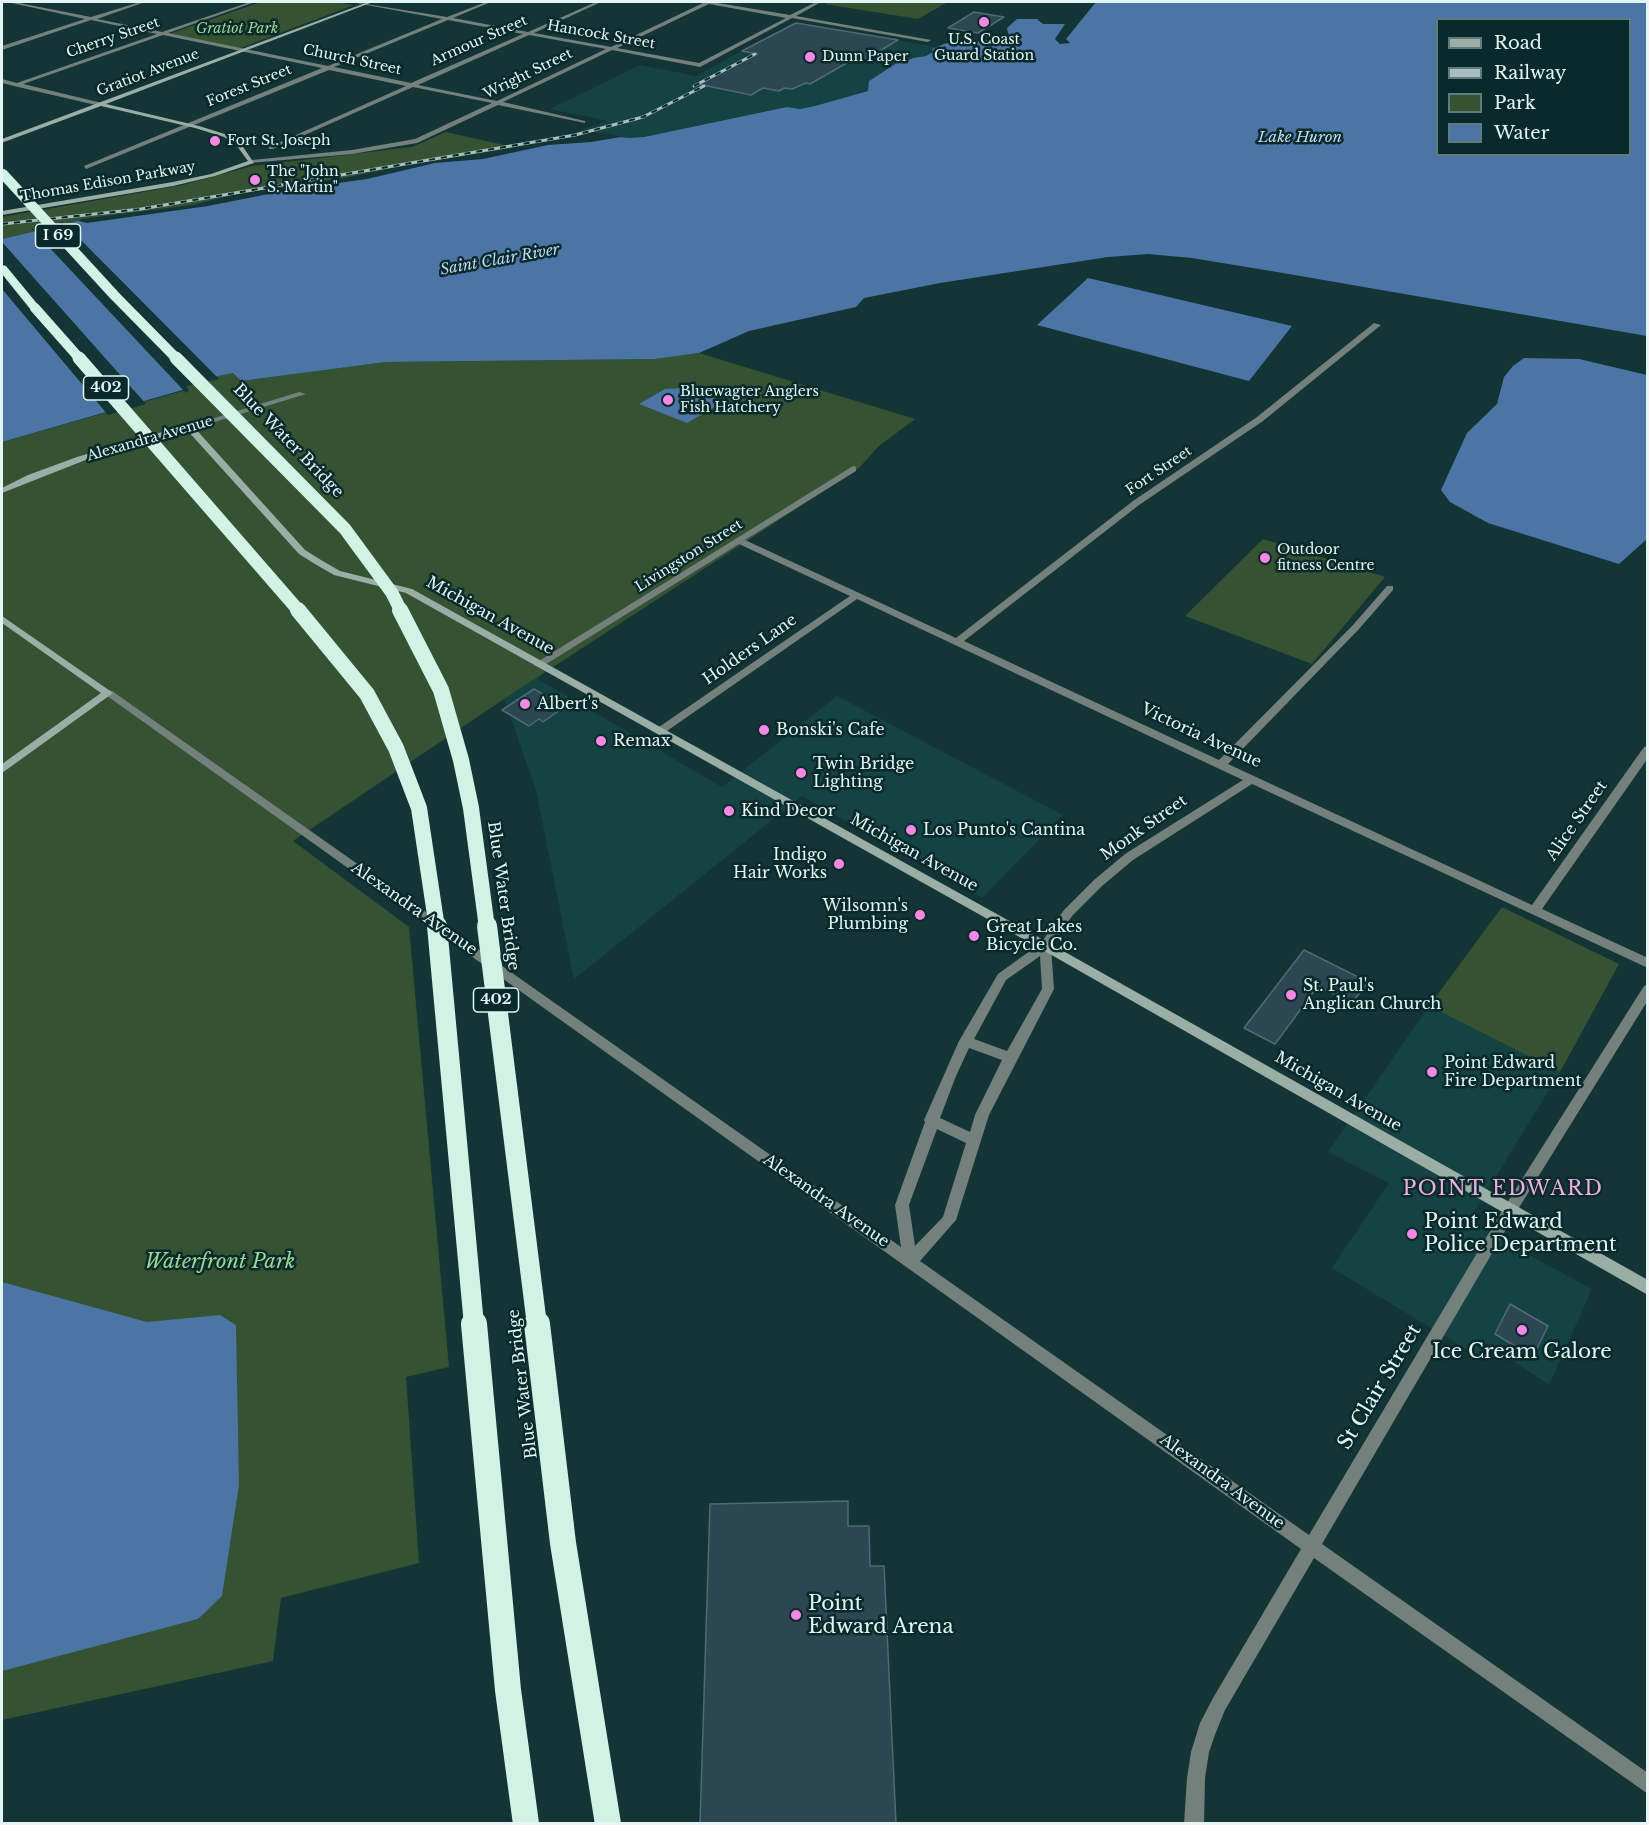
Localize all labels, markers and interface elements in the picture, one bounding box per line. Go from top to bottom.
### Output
street label: Armour Street [428,12,530,70]
street label: Cherry Street [64,14,162,62]
marker: U.S. Coast Guard Station [977,15,991,29]
street label: Hancock Street [546,17,656,53]
legend [1436,18,1631,156]
park label: Gratiot Park [196,21,278,37]
place label: U.S. Coast Guard Station [934,32,1034,64]
text: Road [1494,32,1542,54]
street label: Church Street [301,41,403,79]
street label: Wright Street [481,45,575,103]
street label: Gratiot Avenue [94,46,202,100]
place label: Dunn Paper [822,49,908,65]
marker: Dunn Paper [803,50,817,64]
street label: Forest Street [204,61,294,111]
text: Railway [1494,62,1566,84]
text: Park [1494,92,1536,114]
text: Water [1494,122,1549,144]
water label: Lake Huron [1258,129,1342,147]
place label: Fort St. Joseph [227,133,331,149]
marker: Fort St. Joseph [208,134,222,148]
street label: Thomas Edison Parkway [19,158,197,206]
place label: The "John S. Martin" [267,164,339,196]
marker: The "John S. Martin" [248,173,262,187]
road number: I 69 [36,224,80,248]
water label: Saint Clair River [439,241,561,279]
road number: 402 [84,376,128,400]
street label: Blue Water Bridge [229,380,347,502]
place label: Bluewagter Anglers Fish Hatchery [680,384,819,416]
marker: Bluewagter Anglers Fish Hatchery [661,393,675,407]
street label: Alexandra Avenue [85,413,215,465]
street label: Fort Street [1123,443,1195,499]
street label: Livingston Street [632,516,746,596]
place label: Outdoor fitness Centre [1277,542,1375,574]
marker: Outdoor fitness Centre [1258,551,1272,565]
street label: Michigan Avenue [423,573,557,659]
street label: Holders Lane [699,611,801,689]
place label: Albert's [537,694,598,714]
marker: Albert's [518,697,532,711]
street label: Victoria Avenue [1138,700,1264,772]
place label: Bonski's Cafe [776,720,885,740]
marker: Bonski's Cafe [757,723,771,737]
place label: Remax [613,731,670,751]
marker: Remax [594,734,608,748]
place label: Twin Bridge Lighting [813,754,914,792]
marker: Twin Bridge Lighting [794,766,808,780]
street label: Alice Street [1542,777,1612,865]
street label: Monk Street [1097,791,1191,865]
place label: Kind Decor [741,801,835,821]
marker: Kind Decor [722,804,736,818]
street label: Michigan Avenue [847,810,981,896]
street label: Blue Water Bridge [483,820,523,972]
place label: Los Punto's Cantina [923,820,1085,840]
marker: Los Punto's Cantina [904,823,918,837]
place label: Indigo Hair Works [733,845,827,883]
marker: Indigo Hair Works [832,857,846,871]
street label: Alexandra Avenue [347,858,481,960]
place label: Wilsomn's Plumbing [823,896,908,934]
marker: Wilsomn's Plumbing [913,908,927,922]
place label: Great Lakes Bicycle Co. [986,917,1082,955]
marker: Great Lakes Bicycle Co. [967,929,981,943]
place label: St. Paul's Anglican Church [1303,976,1441,1014]
road number: 402 [474,988,518,1012]
marker: St. Paul's Anglican Church [1284,988,1298,1002]
street label: Michigan Avenue [1271,1048,1405,1136]
place label: Point Edward Fire Department [1444,1053,1582,1091]
marker: Point Edward Fire Department [1425,1065,1439,1079]
street label: Alexandra Avenue [759,1150,893,1252]
district label: POINT EDWARD [1402,1177,1604,1201]
place label: Point Edward Police Department [1424,1210,1617,1257]
marker: Point Edward Police Department [1405,1227,1419,1241]
park label: Waterfront Park [145,1250,295,1274]
street label: Blue Water Bridge [504,1308,542,1460]
street label: St Clair Street [1333,1320,1427,1454]
marker: Ice Cream Galore [1515,1323,1529,1337]
place label: Ice Cream Galore [1432,1340,1612,1364]
street label: Alexandra Avenue [1156,1430,1288,1534]
place label: Point Edward Arena [808,1592,953,1639]
marker: Point Edward Arena [789,1608,803,1622]

